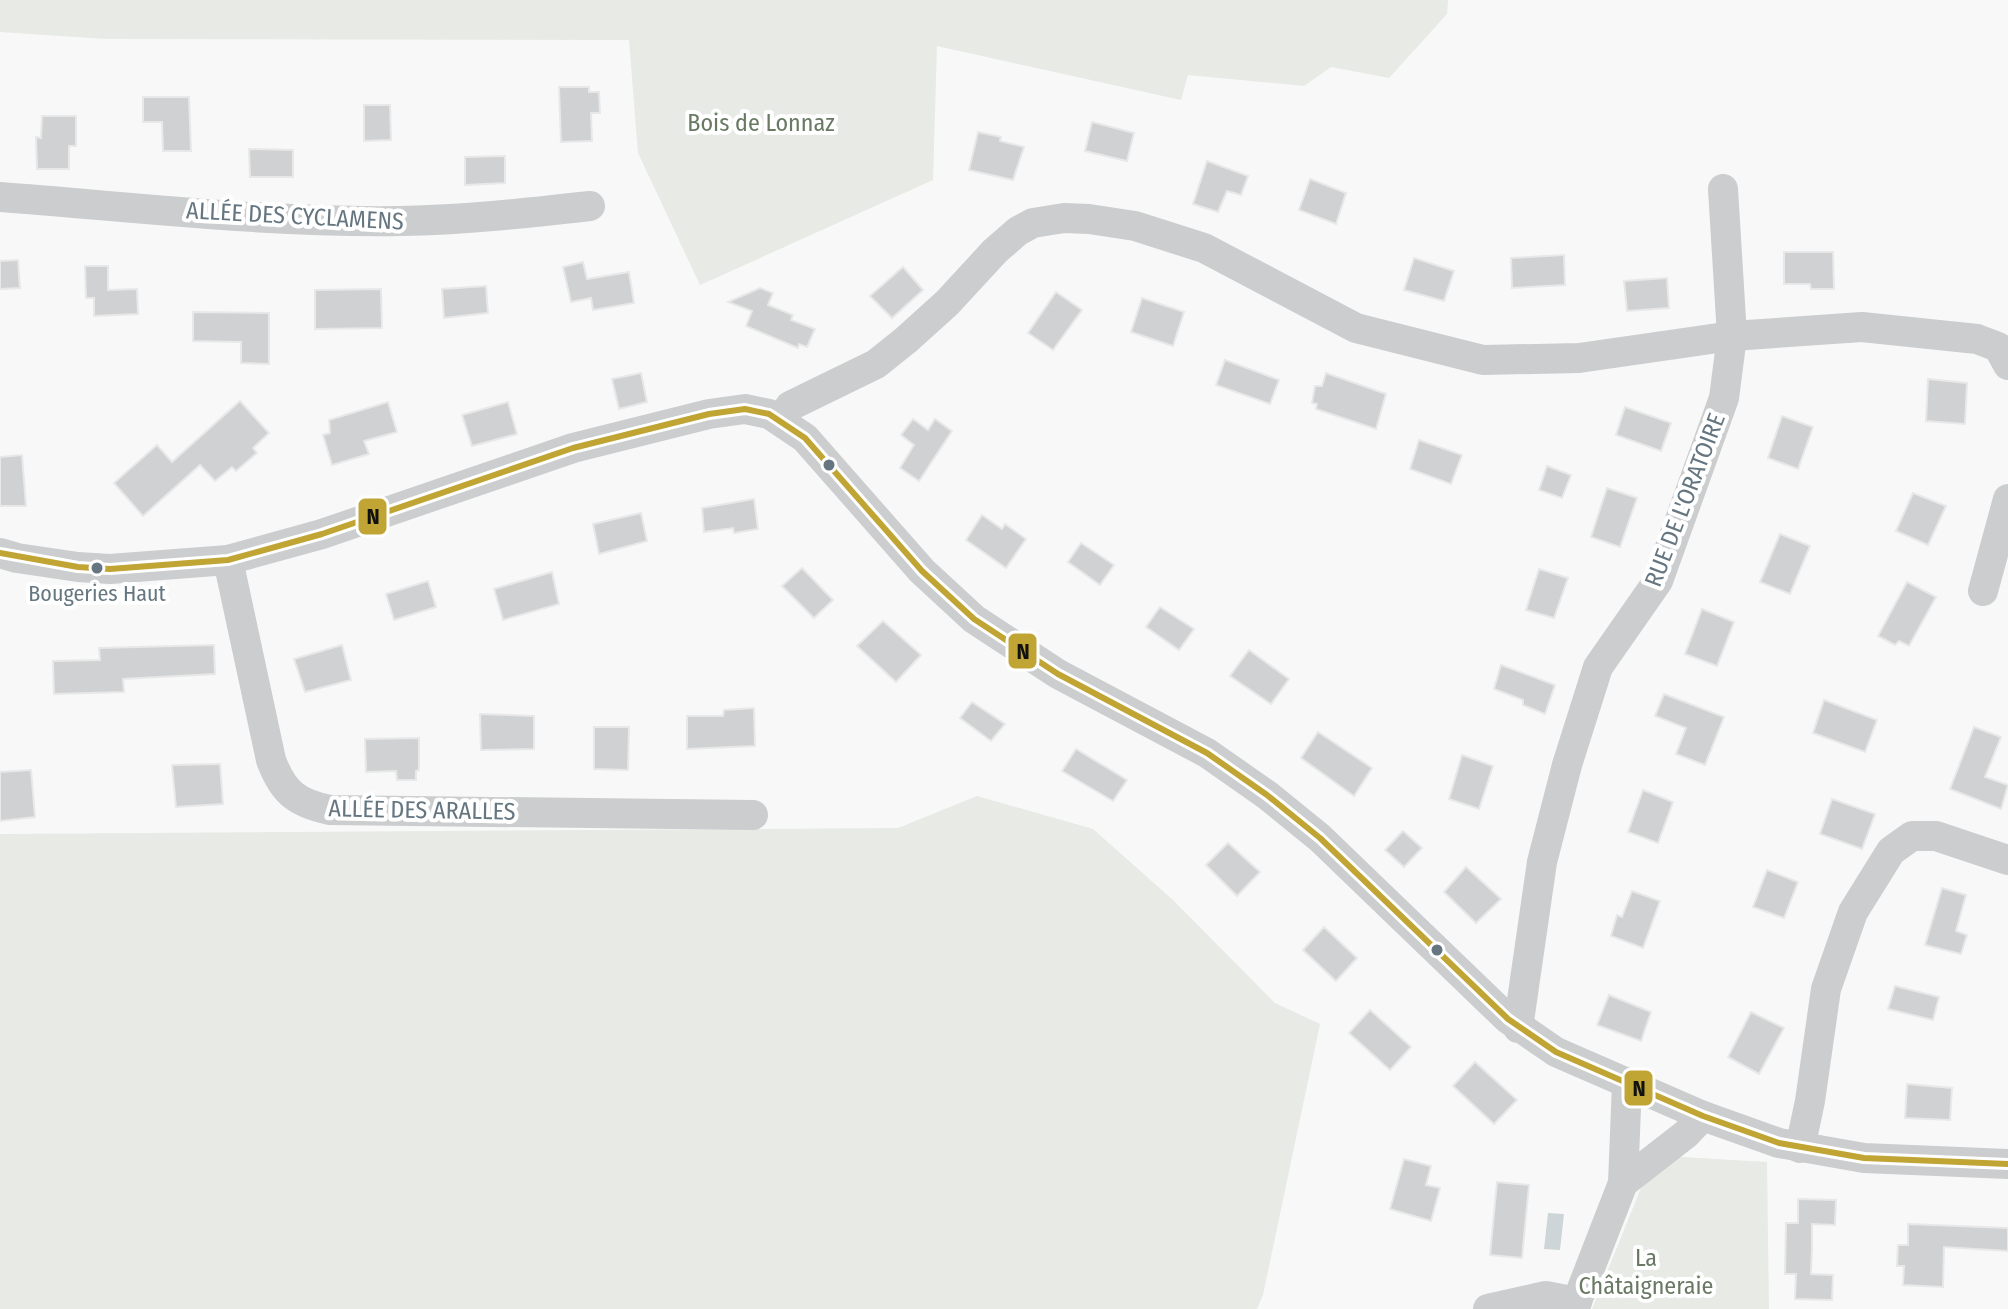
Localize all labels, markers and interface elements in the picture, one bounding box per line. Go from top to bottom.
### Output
park label: Bois de Lonnaz [687,109,835,137]
street label: ALLÉE DES CYCLAMENS [186,195,405,236]
street label: RUE DE L'ORATOIRE [1639,409,1731,591]
unlabelled marker [821,457,837,473]
line badge: N [357,497,388,536]
text: N [366,503,380,530]
marker: Bougeries Haut [89,560,105,576]
place label: Bougeries Haut [28,580,167,607]
line badge: N [1007,632,1038,670]
text: N [1016,638,1030,665]
street label: ALLÉE DES ARALLES [328,793,516,826]
unlabelled marker [1429,942,1445,958]
line badge: N [1623,1069,1654,1107]
text: N [1632,1075,1646,1102]
park label: La Châtaigneraie [1579,1244,1713,1300]

